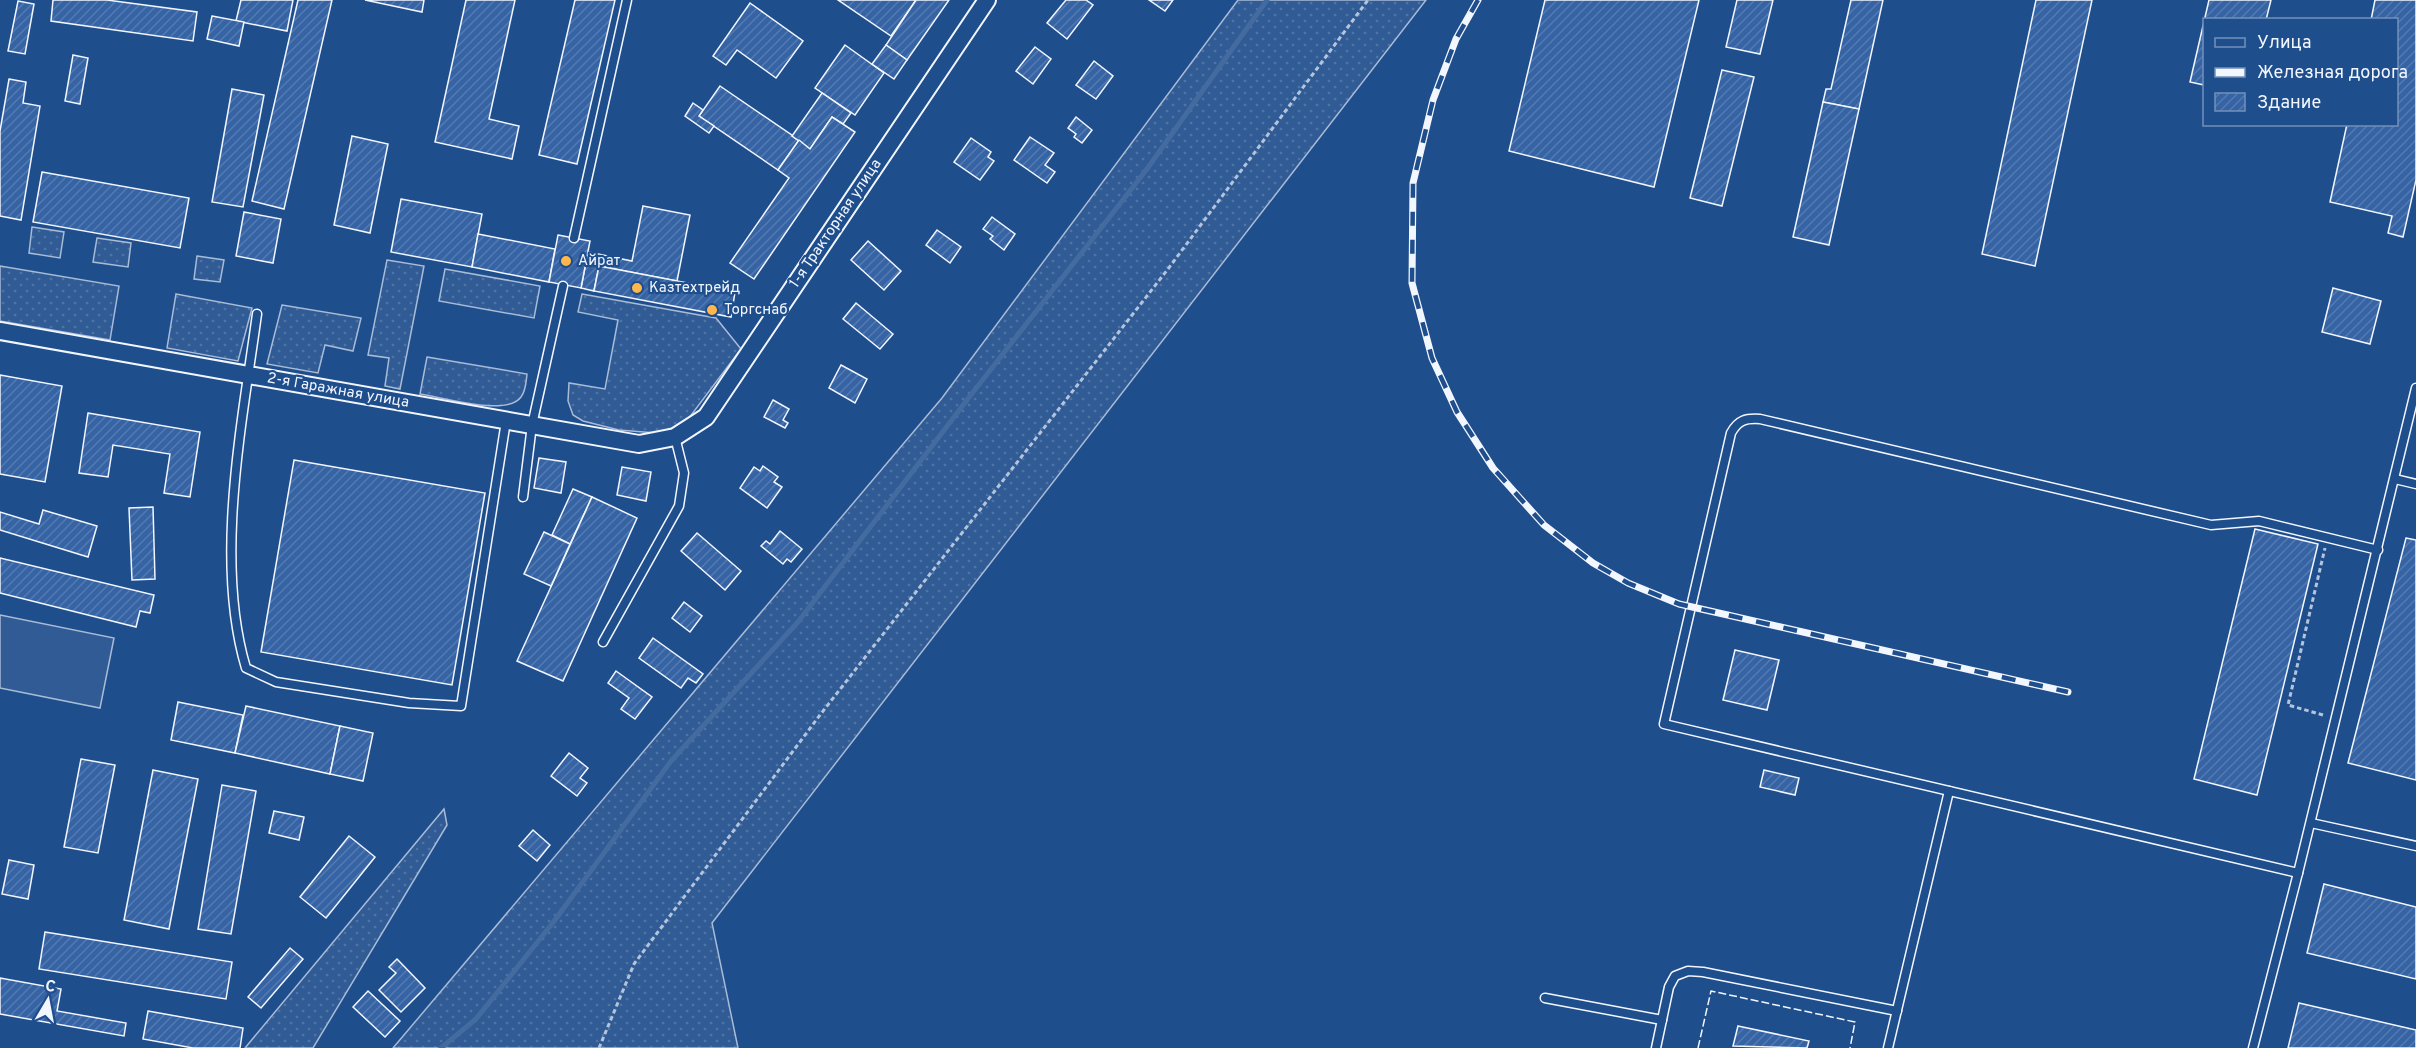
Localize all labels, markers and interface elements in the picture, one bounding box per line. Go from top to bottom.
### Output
legend [2203,18,2398,126]
text: Улица [2257,32,2311,55]
text: Железная дорога [2257,62,2408,85]
text: Здание [2257,92,2321,115]
street label: 1-я Тракторная улица [786,156,886,292]
place label: Айрат [578,252,621,271]
marker: Айрат [559,254,573,268]
place label: Казтехтрейд [649,279,740,298]
marker: Казтехтрейд [630,281,644,295]
place label: Торгснаб [724,301,788,320]
marker: Торгснаб [705,303,719,317]
street label: 2-я Гаражная улица [266,369,410,413]
north arrow [18,970,78,1030]
text: С [43,976,57,998]

